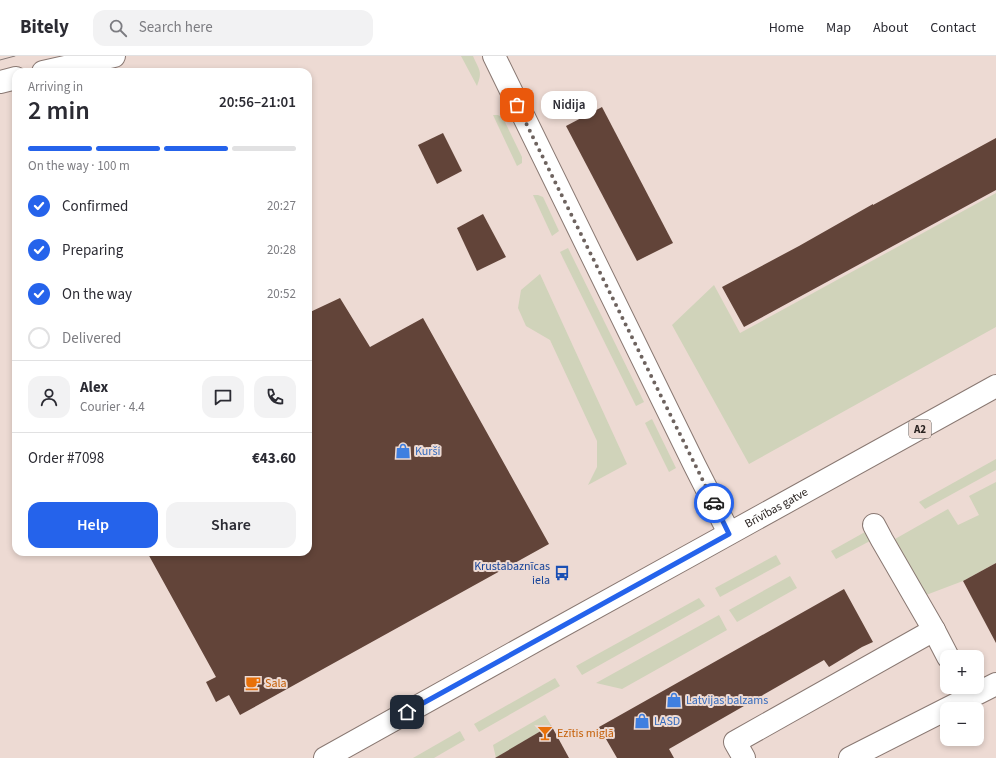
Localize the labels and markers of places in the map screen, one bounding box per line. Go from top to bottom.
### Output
pin [500,88,534,122]
callout: Nidija [541,91,597,119]
shop icon: Kurši [394,442,412,460]
place label: Kurši [415,443,440,460]
place label: Krustabaznīcas iela [474,558,550,589]
bus stop icon: Krustabaznīcas iela [553,564,571,582]
cafe icon: Sala [244,674,262,692]
place label: Sala [265,675,287,692]
shop icon: Latvijas balzams [665,691,683,709]
place label: Latvijas balzams [686,692,768,709]
pin [390,695,424,729]
shop icon: LASD [633,712,651,730]
place label: LASD [654,713,680,730]
bar icon: Ezītis miglā [536,724,554,742]
place label: Ezītis miglā [557,725,614,742]

